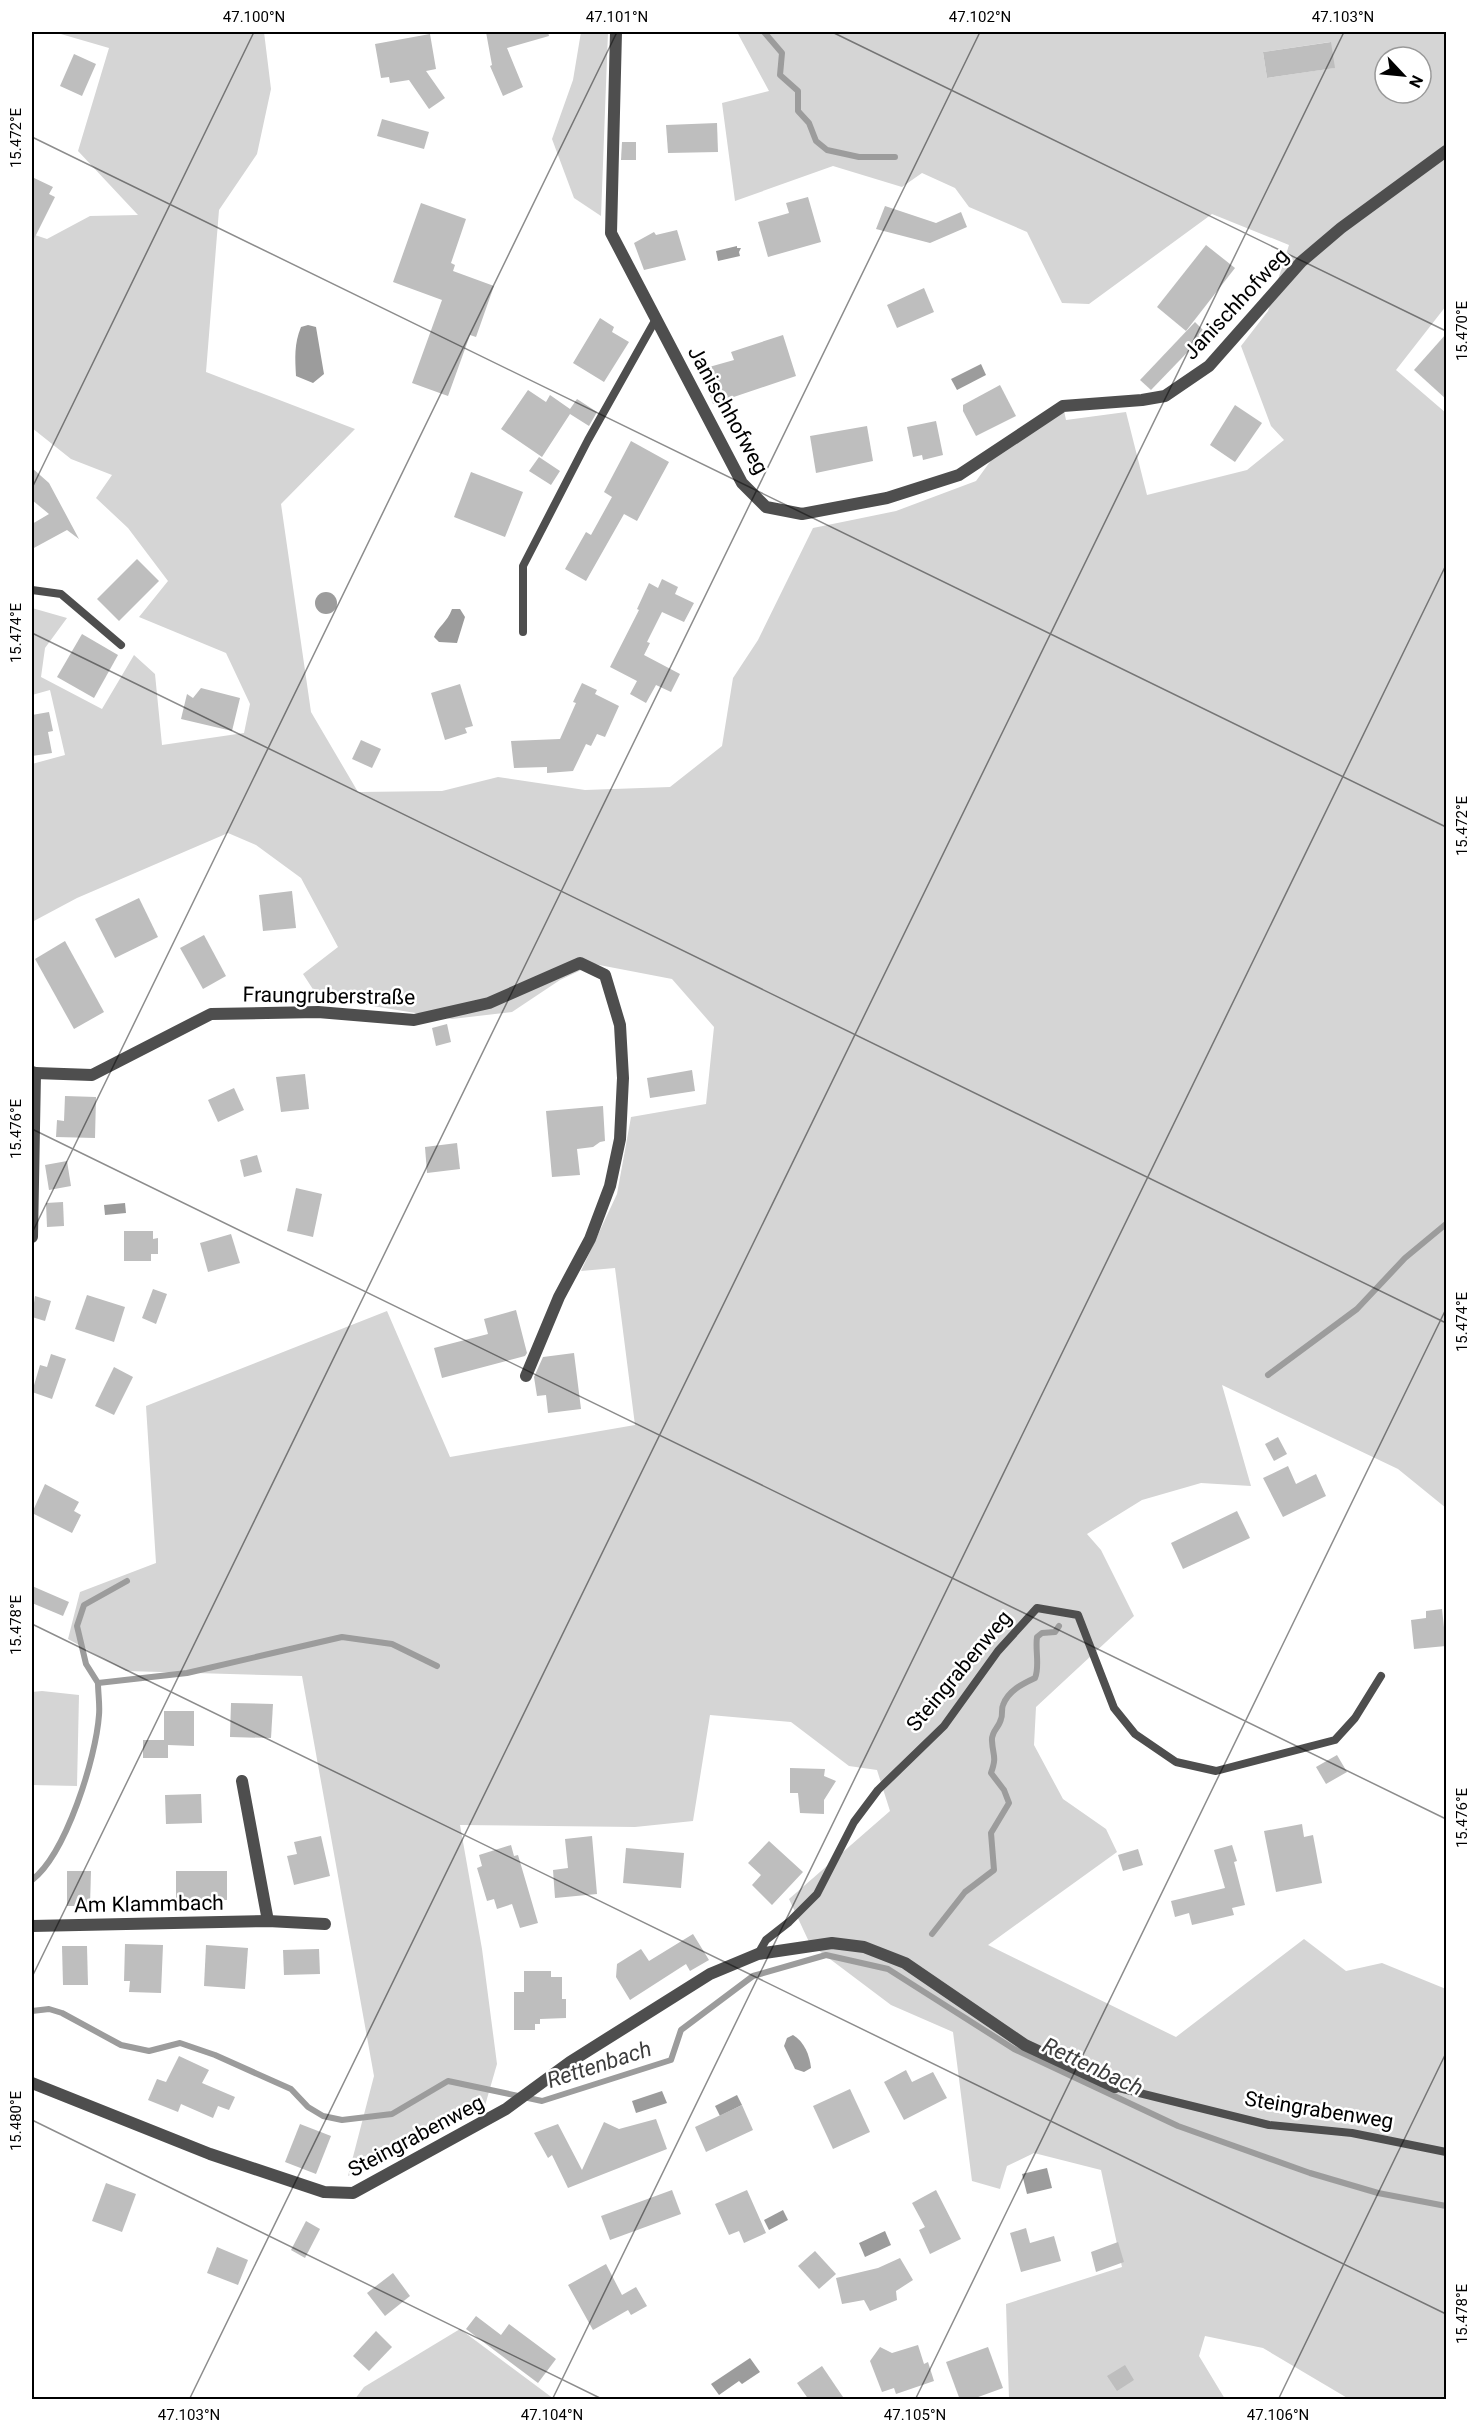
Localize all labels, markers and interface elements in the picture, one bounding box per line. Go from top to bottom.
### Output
text: 47.100°N [223,8,285,26]
text: 47.101°N [586,8,648,26]
text: 47.102°N [949,8,1011,26]
text: 47.103°N [1312,8,1374,26]
north arrow [1373,45,1433,105]
text: N [1405,72,1427,91]
text: 15.472°E [7,107,25,168]
street label: Janischhofweg [1179,244,1293,364]
text: 15.470°E [1453,300,1471,361]
street label: Janischhofweg [683,342,773,478]
text: 15.474°E [7,602,25,663]
text: 15.472°E [1453,795,1471,856]
street label: Fraungruberstraße [242,982,416,1010]
text: 15.476°E [7,1098,25,1159]
text: 15.474°E [1453,1291,1471,1352]
text: 15.478°E [7,1594,25,1655]
street label: Steingrabenweg [901,1606,1017,1736]
text: 15.476°E [1453,1787,1471,1848]
street label: Am Klammbach [74,1891,224,1917]
water label: Rettenbach [1039,2032,1147,2101]
water label: Rettenbach [544,2036,654,2093]
street label: Steingrabenweg [1243,2086,1395,2134]
text: 15.480°E [7,2090,25,2151]
street label: Steingrabenweg [344,2090,488,2182]
text: 15.478°E [1453,2283,1471,2344]
text: 47.103°N [158,2406,220,2424]
text: 47.104°N [521,2406,583,2424]
text: 47.105°N [884,2406,946,2424]
text: 47.106°N [1247,2406,1309,2424]

